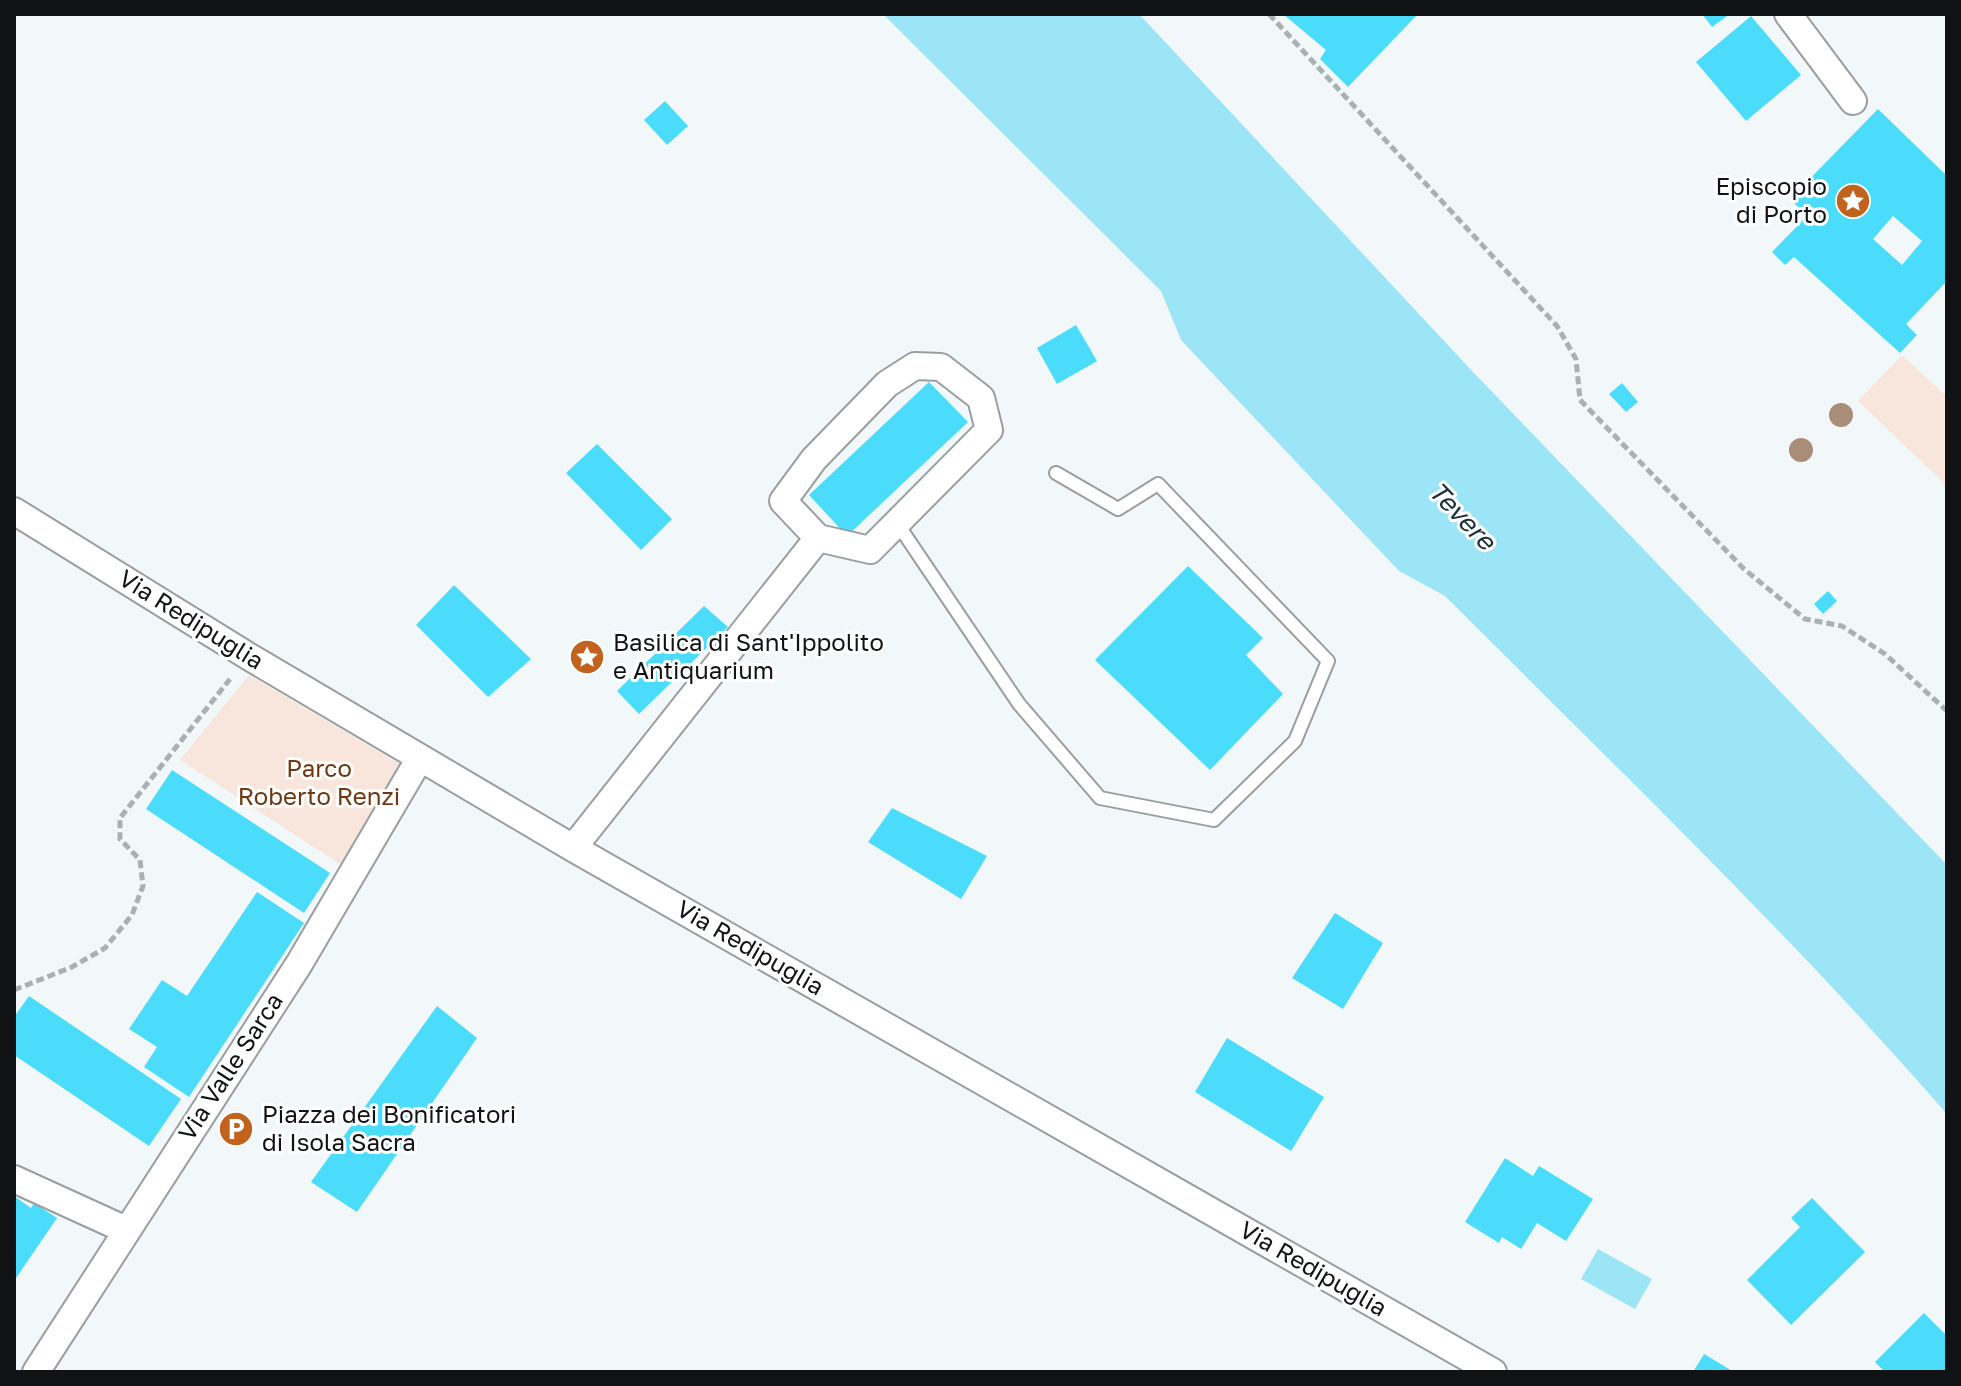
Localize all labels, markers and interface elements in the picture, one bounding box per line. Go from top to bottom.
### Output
place label: Episcopio di Porto [1715,171,1827,228]
place icon: Episcopio di Porto [1834,182,1872,220]
water label: Tevere [1423,475,1503,557]
street label: Via Redipuglia [114,563,269,675]
place label: Basilica di Sant'Ippolito e Antiquarium [613,627,884,684]
place icon: Basilica di Sant'Ippolito e Antiquarium [568,638,606,676]
park label: Parco Roberto Renzi [238,753,400,810]
street label: Via Redipuglia [672,893,829,1001]
street label: Via Valle Sarca [171,987,288,1145]
place label: Piazza dei Bonificatori di Isola Sacra [262,1099,516,1156]
parking icon: Piazza dei Bonificatori di Isola Sacra [217,1110,255,1148]
street label: Via Redipuglia [1235,1214,1392,1322]

